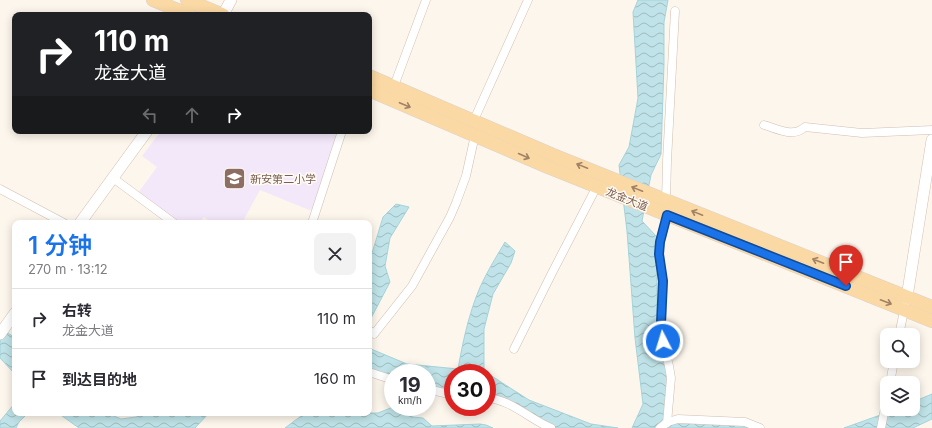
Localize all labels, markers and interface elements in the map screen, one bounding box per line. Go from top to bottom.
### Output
text: 110 m [94,24,169,58]
icon: right [28,28,80,80]
text: 龙金大道 [94,62,166,83]
one-way arrow [398,102,410,109]
icon: left [139,104,161,126]
icon: ahead [181,104,203,126]
icon: right [223,104,245,126]
one-way arrow [518,153,530,160]
one-way arrow [576,162,588,170]
school or university icon: 新安第二小学 [222,166,248,192]
place label: 新安第二小学 [250,172,316,186]
street label: 龙金大道 [604,184,650,214]
one-way arrow [632,184,644,192]
one-way arrow [691,209,703,216]
text: 1 分钟 [28,231,92,260]
button: close [314,233,356,275]
pin [829,245,863,286]
icon: arrive [835,251,857,273]
one-way arrow [812,257,824,265]
text: 270 m · 13:12 [28,261,108,277]
one-way arrow [879,299,891,307]
text: 右转 [62,301,92,320]
icon: right [28,308,50,330]
text: 110 m [317,309,356,328]
position arrow [642,320,684,362]
text: 龙金大道 [62,322,114,338]
map controls [880,328,920,416]
button: search [880,328,920,368]
speed limit sign: 30 [444,364,496,416]
icon: arrive [28,368,50,390]
text: 160 m [314,369,356,388]
text: 到达目的地 [62,370,137,389]
text: 19 [399,373,421,397]
button: layers [880,376,920,416]
text: km/h [398,394,422,406]

